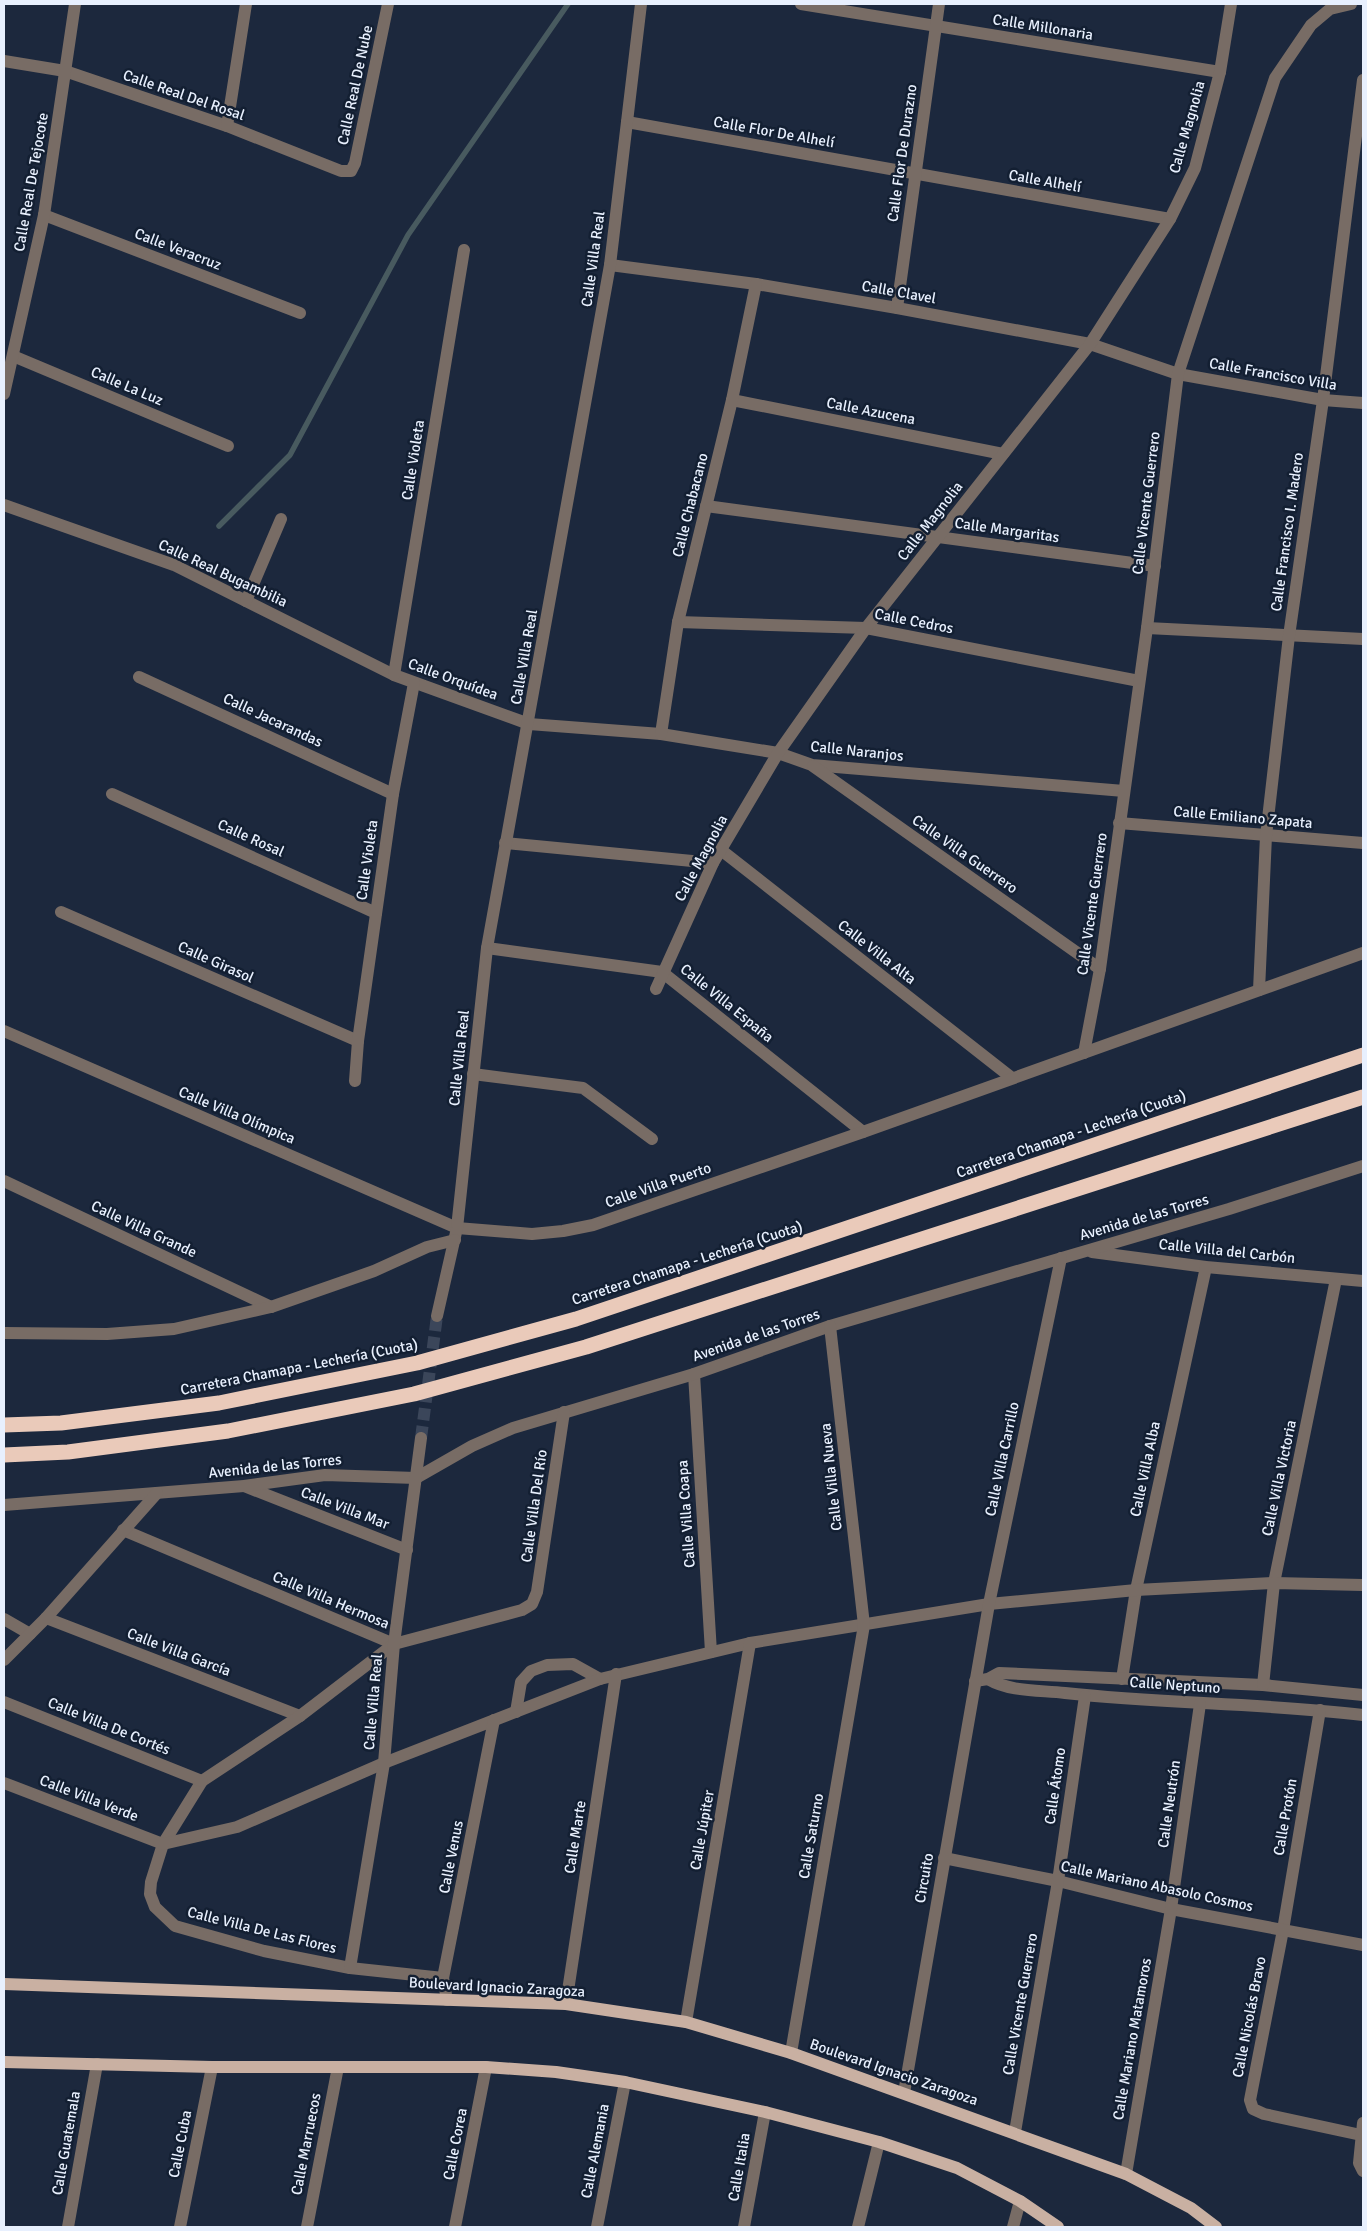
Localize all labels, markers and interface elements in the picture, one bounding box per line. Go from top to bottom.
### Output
street label: Calle Millonaria [991,10,1095,44]
street label: Calle Real De Nube [334,24,376,146]
street label: Calle Real Del Rosal [121,66,247,124]
street label: Calle Magnolia [1165,79,1209,175]
street label: Calle Flor De Durazno [883,83,921,223]
street label: Calle Real De Tejocote [10,111,52,253]
street label: Calle Flor De Alhelí [712,112,836,152]
street label: Calle Alhelí [1007,166,1083,196]
street label: Calle Villa Real [577,210,609,308]
street label: Calle Veracruz [132,224,224,274]
street label: Calle Clavel [860,277,938,307]
street label: Calle Francisco Villa [1208,354,1338,394]
street label: Calle La Luz [88,363,166,409]
street label: Calle Azucena [825,394,917,428]
street label: Calle Violeta [398,419,428,501]
street label: Calle Vicente Guerrero [1128,430,1164,575]
street label: Calle Chabacano [668,451,712,559]
street label: Calle Francisco I. Madero [1267,451,1307,613]
street label: Calle Magnolia [894,478,966,564]
street label: Calle Margaritas [953,514,1061,546]
street label: Calle Real Bugambilia [156,535,290,611]
street label: Calle Cedros [873,605,955,638]
street label: Calle Villa Real [507,608,541,706]
street label: Calle Orquídea [406,654,500,704]
street label: Calle Jacarandas [220,689,326,751]
street label: Calle Naranjos [810,737,905,765]
street label: Calle Emiliano Zapata [1173,802,1313,832]
street label: Calle Villa Guerrero [909,811,1021,897]
street label: Calle Magnolia [671,812,731,904]
street label: Calle Rosal [215,815,287,861]
street label: Calle Violeta [352,819,382,901]
street label: Calle Vicente Guerrero [1073,831,1111,976]
street label: Calle Villa Alta [834,916,920,988]
street label: Calle Girasol [175,937,257,987]
street label: Calle Villa España [677,960,777,1046]
street label: Calle Villa Real [445,1009,473,1107]
street label: Calle Villa Olímpica [176,1082,298,1148]
street label: Carretera Chamapa - Lechería (Cuota) [954,1086,1188,1182]
street label: Calle Villa Puerto [603,1158,714,1212]
street label: Avenida de las Torres [1077,1190,1211,1244]
street label: Calle Villa Grande [88,1197,200,1261]
street label: Carretera Chamapa - Lechería (Cuota) [569,1217,805,1309]
street label: Calle Villa del Carbón [1158,1235,1296,1267]
street label: Avenida de las Torres [690,1305,822,1365]
street label: Carretera Chamapa - Lechería (Cuota) [179,1335,419,1399]
street label: Calle Villa Carrillo [981,1400,1023,1518]
street label: Calle Villa Victoria [1258,1418,1300,1538]
street label: Calle Villa Alba [1126,1420,1164,1518]
street label: Calle Villa Nueva [816,1422,846,1532]
street label: Calle Villa Del Río [517,1448,551,1564]
street label: Avenida de las Torres [208,1450,343,1482]
street label: Calle Villa Coapa [673,1459,699,1569]
street label: Calle Villa Mar [298,1483,392,1533]
street label: Calle Villa Hermosa [270,1567,392,1633]
street label: Calle Villa García [125,1624,233,1680]
street label: Calle Villa Real [360,1653,386,1751]
street label: Calle Neptuno [1129,1673,1221,1697]
street label: Calle Villa De Cortés [45,1693,173,1759]
street label: Calle Átomo [1040,1746,1069,1826]
street label: Calle Neutrón [1154,1759,1184,1849]
street label: Calle Villa Verde [37,1771,141,1825]
street label: Calle Protón [1269,1777,1301,1857]
street label: Calle Júpiter [686,1788,718,1871]
street label: Calle Saturno [795,1792,827,1880]
street label: Calle Marte [560,1799,590,1875]
street label: Calle Venus [435,1818,467,1895]
street label: Circuito [911,1851,937,1904]
street label: Calle Mariano Abasolo Cosmos [1059,1857,1255,1915]
street label: Calle Villa De Las Flores [186,1903,339,1957]
street label: Calle Vicente Guerrero [999,1931,1041,2076]
street label: Calle Nicolás Bravo [1228,1955,1270,2079]
street label: Calle Mariano Matamoros [1109,1956,1155,2121]
street label: Boulevard Ignacio Zaragoza [408,1973,586,2001]
street label: Boulevard Ignacio Zaragoza [808,2035,980,2109]
street label: Calle Guatemala [48,2090,84,2196]
street label: Calle Marruecos [287,2091,325,2197]
street label: Calle Alemania [577,2102,613,2200]
street label: Calle Corea [439,2106,471,2182]
street label: Calle Cuba [165,2109,195,2179]
street label: Calle Italia [724,2131,754,2203]

